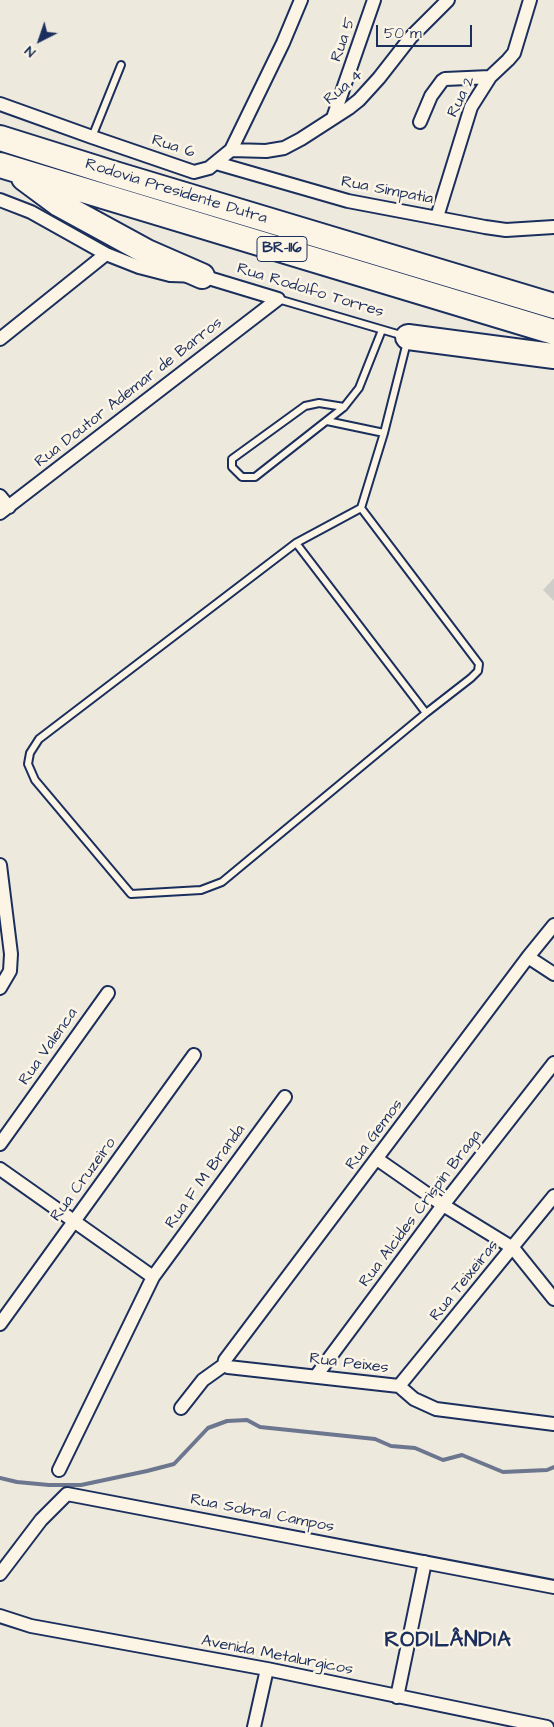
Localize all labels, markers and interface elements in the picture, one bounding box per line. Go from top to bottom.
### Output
north arrow [15,15,65,65]
street label: Rua 5 [328,15,360,65]
scale bar [379,15,475,47]
text: 50 m [384,23,422,44]
text: N [20,41,40,62]
street label: Rua 4 [321,66,367,110]
street label: Rua 2 [444,73,480,121]
street label: Rua 6 [149,131,197,163]
street label: Rodovia Presidente Dutra [83,155,269,229]
street label: Rua Simpatia [339,173,435,209]
road number: BR-116 [257,236,307,262]
street label: Rua Rodolfo Torres [234,260,386,322]
street label: Rua Doutor Ademar de Barros [31,314,227,472]
street label: Rua Valenca [15,1005,83,1089]
street label: Rua Gemos [342,1096,408,1174]
street label: Rua F M Branda [162,1121,250,1233]
street label: Rua Alcides Crispin Braga [356,1127,486,1291]
street label: Rua Cruzeiro [47,1134,121,1226]
street label: Rua Teixeiras [426,1237,504,1325]
street label: Rua Peixes [308,1350,390,1378]
street label: Rua Sobral Campos [188,1491,336,1537]
district label: RODILÂNDIA [383,1629,513,1655]
street label: Avenida Metalurgicos [199,1632,355,1680]

